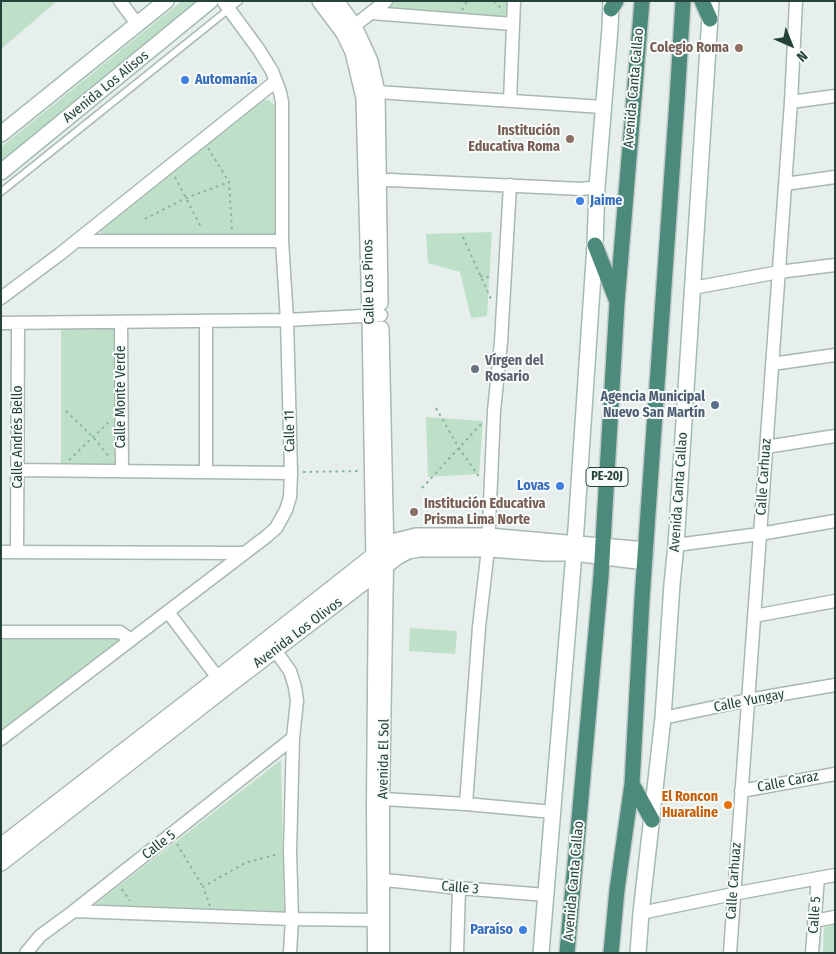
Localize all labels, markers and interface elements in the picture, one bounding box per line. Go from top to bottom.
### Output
north arrow [766,20,816,70]
street label: Avenida Canta Callao [620,27,648,149]
place label: Colegio Roma [650,40,729,56]
marker: Colegio Roma [733,42,745,54]
street label: Avenida Los Alisos [60,47,152,127]
text: N [793,47,811,65]
place label: Automanía [195,72,258,88]
marker: Automanía [179,74,191,86]
place label: Institución Educativa Roma [468,123,560,156]
marker: Institución Educativa Roma [564,133,576,145]
place label: Jaime [590,193,622,209]
marker: Jaime [574,195,586,207]
street label: Calle Los Pinos [360,239,378,325]
street label: Calle Monte Verde [113,345,129,449]
place label: Vírgen del Rosario [485,353,544,386]
marker: Vírgen del Rosario [469,363,481,375]
street label: Calle Andrés Bello [10,385,26,489]
place label: Agencia Municipal Nuevo San Martín [601,389,705,422]
marker: Agencia Municipal Nuevo San Martín [709,399,721,411]
street label: Calle 11 [281,410,299,452]
street label: Avenida Canta Callao [666,432,692,552]
street label: Calle Carhuaz [753,438,775,516]
road number: PE-20J [586,468,628,487]
place label: Lovas [517,478,550,494]
marker: Lovas [554,480,566,492]
place label: Institución Educativa Prisma Lima Norte [424,496,545,528]
marker: Institución Educativa Prisma Lima Norte [408,506,420,518]
street label: Avenida Los Olivos [250,594,346,672]
street label: Calle Yungay [712,686,786,716]
street label: Avenida El Sol [375,719,393,799]
street label: Calle Caraz [756,768,820,796]
place label: El Roncon Huaraline [662,789,718,822]
marker: El Roncon Huaraline [722,799,734,811]
street label: Avenida Canta Callao [560,820,588,942]
street label: Calle 5 [139,827,179,863]
street label: Calle Carhuaz [723,842,745,920]
street label: Calle 3 [441,878,479,898]
street label: Calle 5 [805,896,825,934]
place label: Paraíso [470,922,513,938]
marker: Paraíso [517,924,529,936]

